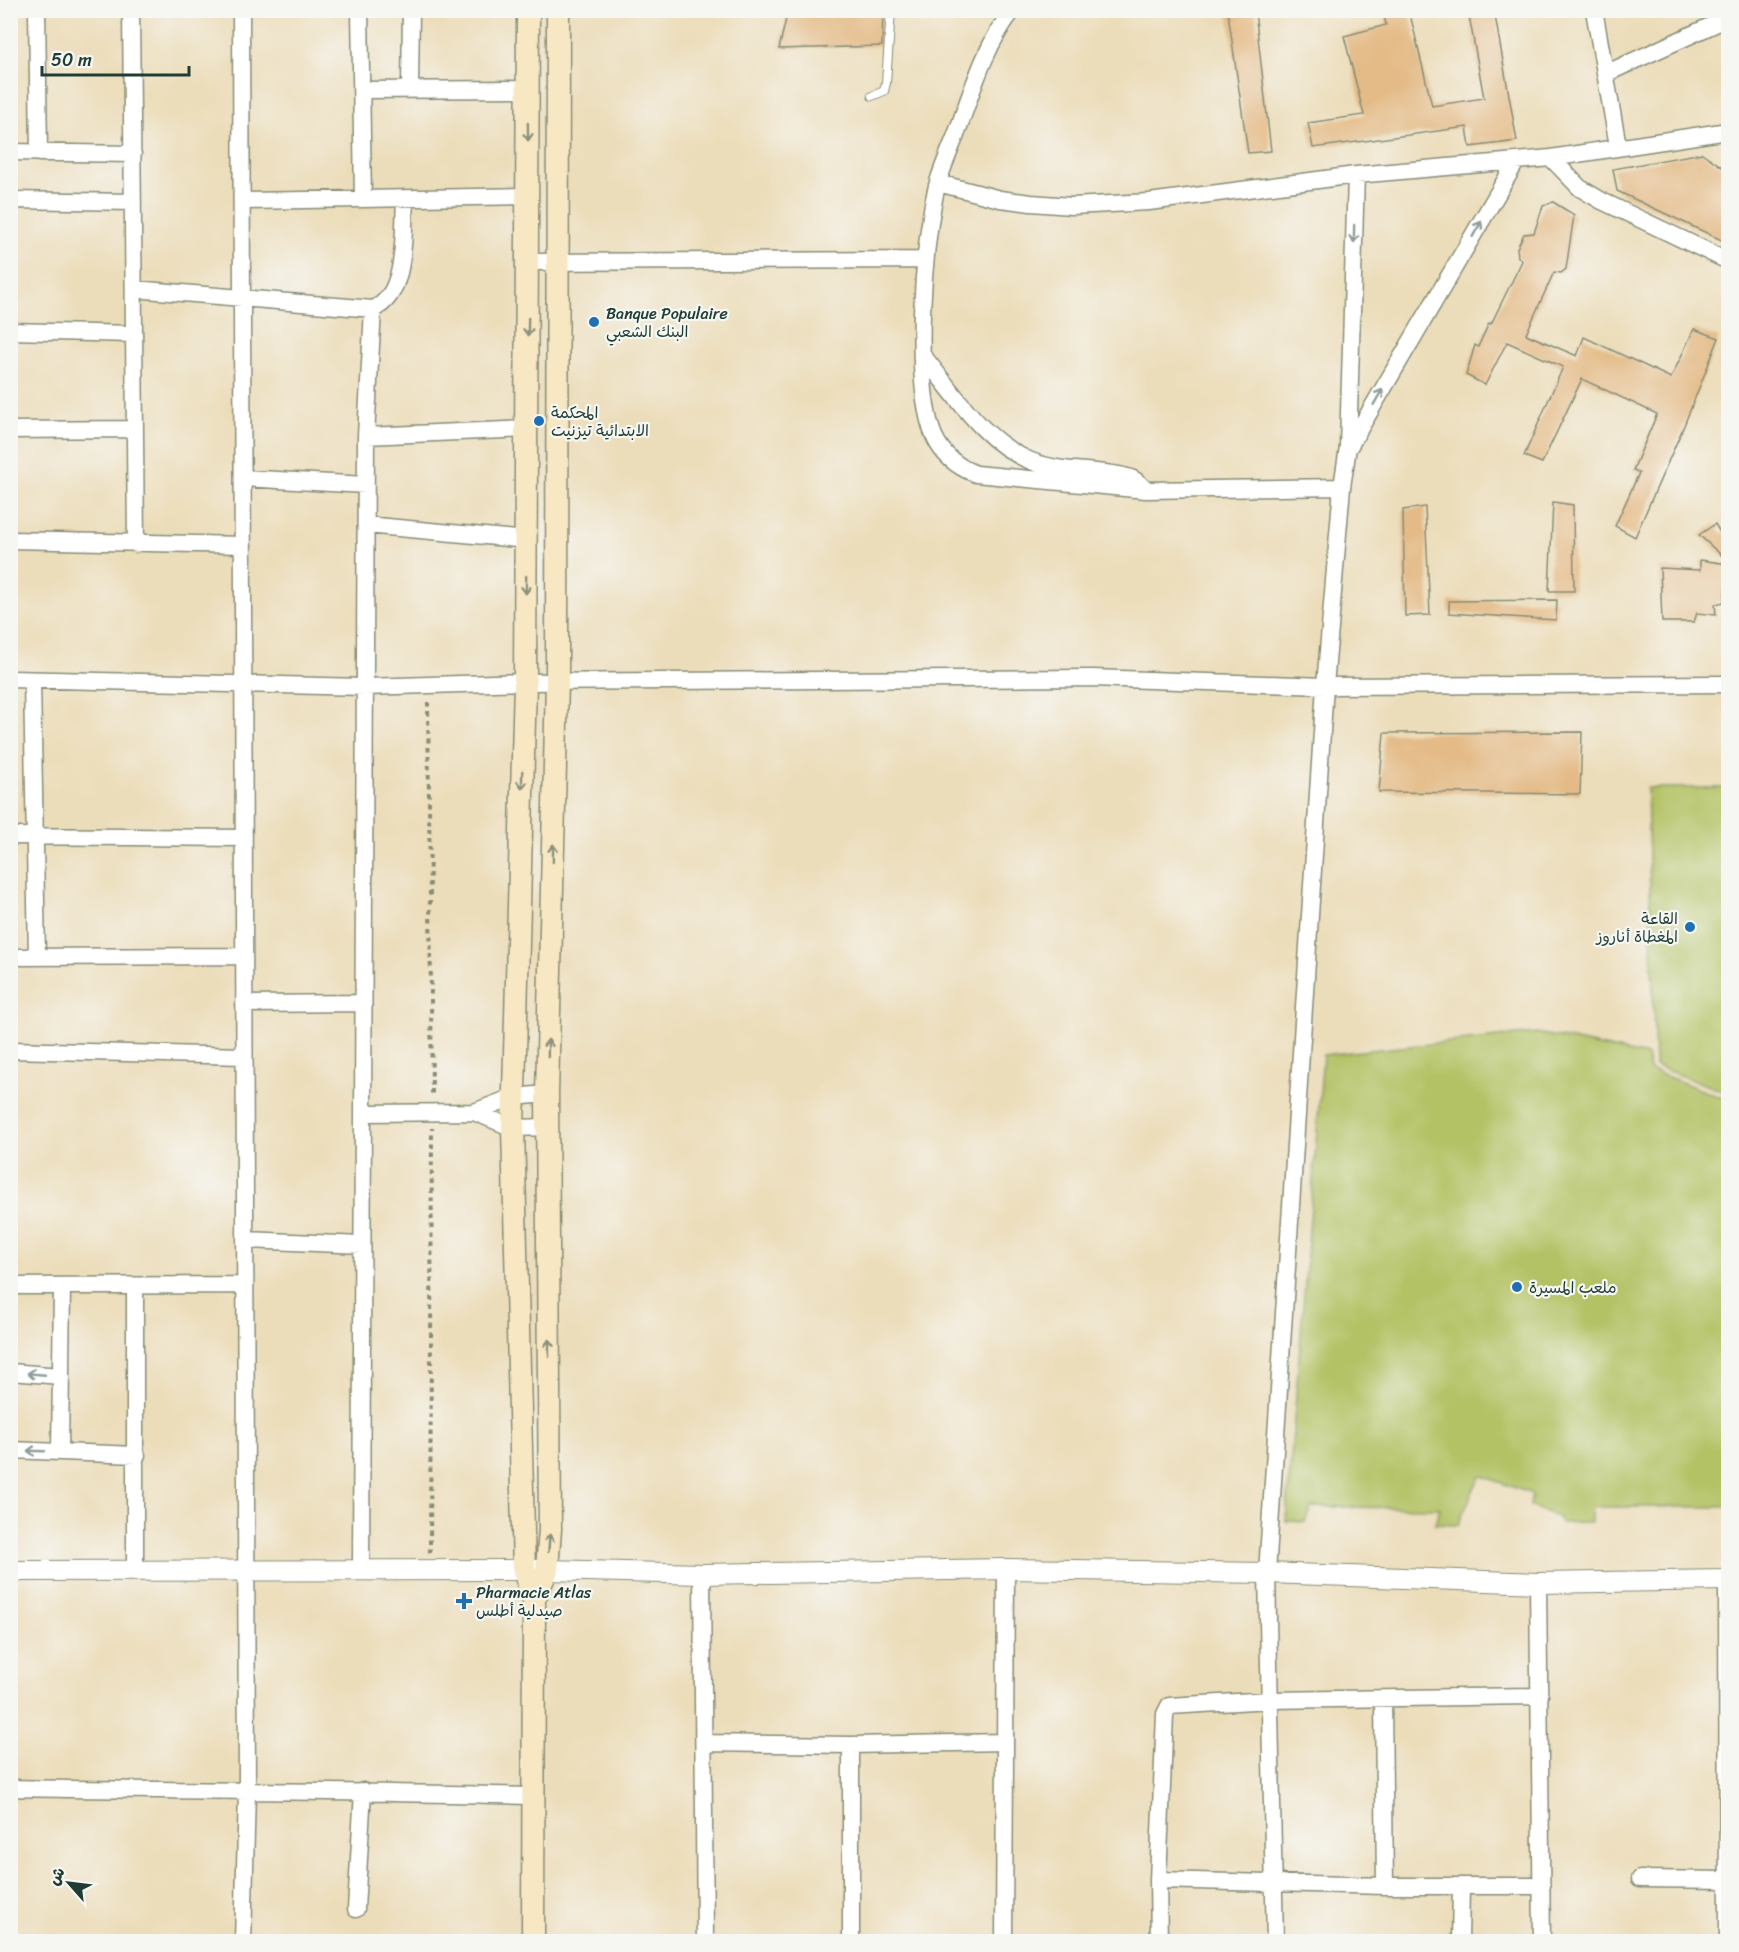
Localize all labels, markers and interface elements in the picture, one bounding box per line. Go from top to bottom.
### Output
scale bar [42,39,189,77]
text: 50 m [51,44,92,76]
one-way arrow [522,121,533,141]
one-way arrow [1471,221,1483,238]
one-way arrow [1348,223,1360,243]
place label: Banque Populaire البنك الشعبي [606,299,728,346]
marker: Banque Populaire البنك الشعبي [587,315,601,329]
one-way arrow [522,316,534,336]
one-way arrow [1372,389,1384,406]
place label: المحكمة الابتدائية تيزنيت [551,398,649,445]
marker: المحكمة الابتدائية تيزنيت [532,414,546,428]
one-way arrow [520,574,532,594]
one-way arrow [516,769,528,789]
one-way arrow [547,844,559,864]
place label: القاعة المغطاة أناروز [1594,904,1678,951]
marker: القاعة المغطاة أناروز [1683,920,1697,934]
one-way arrow [542,1039,554,1059]
place label: ملعب المسيرة [1529,1273,1617,1302]
marker: ملعب المسيرة [1510,1280,1524,1294]
one-way arrow [543,1339,555,1359]
one-way arrow [26,1368,46,1379]
one-way arrow [27,1446,47,1457]
one-way arrow [544,1534,555,1553]
place label: Pharmacie Atlas صيدلية أطلس [476,1578,592,1625]
marker: Pharmacie Atlas صيدلية أطلس [457,1594,471,1608]
north arrow [39,1853,99,1913]
text: ش [39,1862,73,1891]

